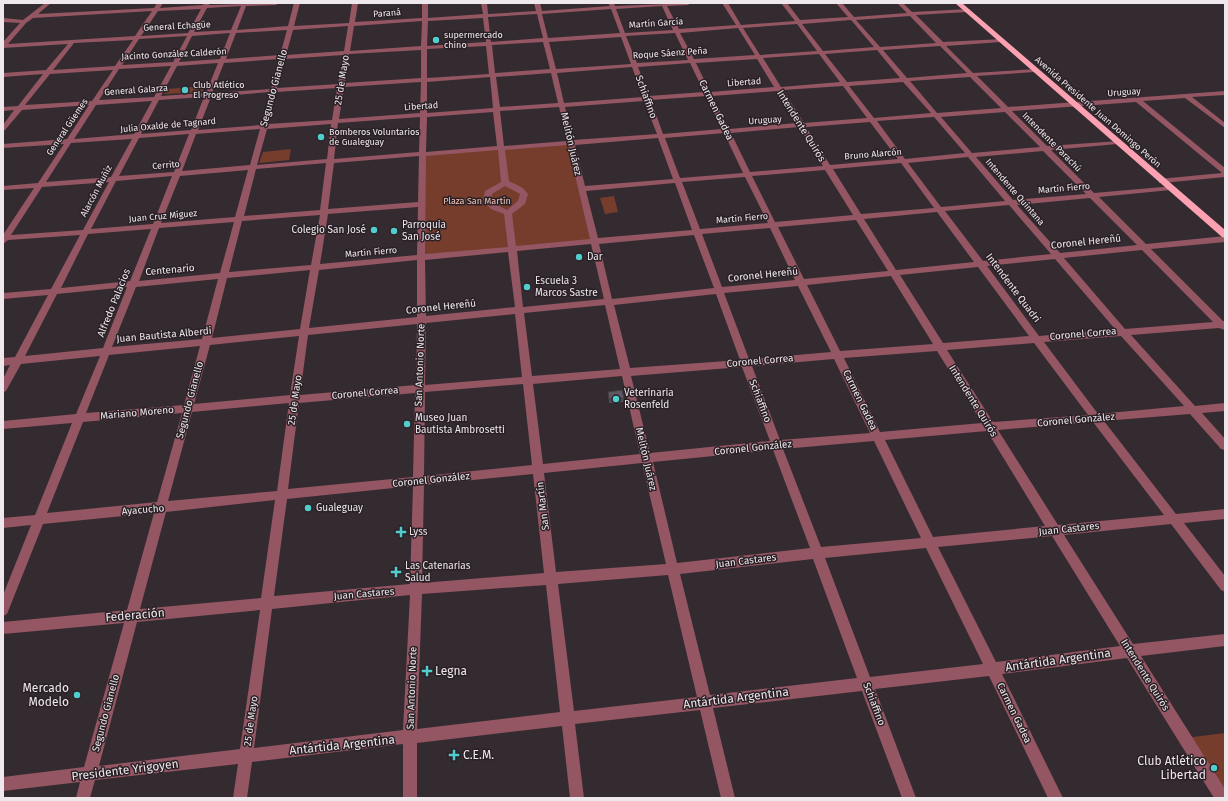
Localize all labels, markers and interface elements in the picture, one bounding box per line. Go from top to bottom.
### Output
street label: Paraná [373,7,401,19]
street label: Martín García [629,16,684,30]
street label: General Echagüe [143,19,211,33]
place label: supermercado chino [444,30,503,50]
marker: supermercado chino [431,35,441,45]
street label: Roque Sáenz Peña [632,45,708,61]
street label: Jacinto González Calderón [121,46,227,62]
street label: Segundo Gianello [258,48,290,128]
street label: 25 de Mayo [332,54,352,106]
street label: Avenida Presidente Juan Domingo Perón [1033,55,1163,169]
street label: Schiaffino [633,74,659,120]
street label: Libertad [727,76,761,88]
street label: Carmen Gadea [696,78,736,142]
place label: Club Atlético El Progreso [193,80,245,100]
street label: General Galarza [104,83,168,97]
marker: Club Atlético El Progreso [180,85,190,95]
street label: Uruguay [1107,86,1142,98]
street label: Intendente Quirós [774,88,828,164]
street label: General Güemes [44,97,90,157]
street label: Libertad [404,100,438,112]
street label: Intendente Parachú [1020,110,1084,174]
street label: Melitón Juárez [558,111,584,177]
street label: Uruguay [748,114,783,126]
street label: Julia Oxalde de Tagnard [120,116,216,134]
place label: Bomberos Voluntarios de Gualeguay [329,127,419,147]
marker: Bomberos Voluntarios de Gualeguay [316,132,326,142]
street label: Bruno Alarcón [844,147,902,161]
street label: Intendente Quintana [983,157,1047,227]
street label: Cerrito [152,159,180,171]
street label: Alarcón Muñiz [78,163,114,218]
street label: Martín Fierro [1038,181,1090,195]
park label: Plaza San Martín [443,196,511,206]
street label: Juan Cruz Míguez [128,208,198,224]
street label: Martín Fierro [716,211,768,225]
place label: Parroquia San José [402,219,446,243]
place label: Colegio San José [292,224,366,236]
marker: Colegio San José [369,225,379,235]
marker: Parroquia San José [389,226,399,236]
street label: Coronel Hereñú [1050,231,1122,252]
street label: Martín Fierro [345,245,397,259]
place label: Dar [587,251,603,263]
street label: Intendente Quadri [983,251,1043,325]
marker: Dar [574,252,584,262]
street label: Centenario [145,262,195,278]
street label: Coronel Hereñú [727,264,799,285]
street label: Alfredo Palacios [95,267,133,339]
place label: Escuela 3 Marcos Sastre [535,275,598,299]
marker: Escuela 3 Marcos Sastre [522,282,532,292]
street label: Coronel Hereñú [405,296,477,317]
street label: San Antonio Norte [413,323,427,407]
street label: Juan Bautista Alberdi [116,325,212,345]
street label: Coronel Correa [1049,325,1117,343]
street label: Coronel Correa [726,352,794,370]
street label: Segundo Gianello [174,360,206,440]
street label: Intendente Quirós [946,363,1000,439]
street label: Carmen Gadea [840,368,880,432]
street label: 25 de Mayo [286,374,304,426]
street label: Schiaffino [746,378,774,424]
street label: Coronel Correa [331,384,399,402]
place label: Veterinaria Rosenfeld [624,387,674,411]
marker: Veterinaria Rosenfeld [611,394,621,404]
street label: Mariano Moreno [100,404,175,422]
street label: Coronel González [1037,411,1116,429]
place label: Museo Juan Bautista Ambrosetti [415,412,505,436]
marker: Museo Juan Bautista Ambrosetti [402,419,412,429]
street label: Melitón Juárez [633,426,659,492]
street label: Coronel González [714,438,793,458]
street label: Coronel González [392,470,471,490]
street label: San Martín [533,481,552,531]
street label: Ayacucho [121,502,165,518]
place label: Gualeguay [316,502,363,514]
marker: Gualeguay [303,503,313,513]
street label: Juan Castares [1038,520,1100,538]
place label: Lyss [409,526,428,538]
marker: Lyss [396,527,406,537]
street label: Juan Castares [715,551,777,571]
place label: Las Catenarias Salud [405,560,471,584]
marker: Las Catenarias Salud [390,566,402,578]
street label: Juan Castares [333,585,395,603]
street label: Federación [105,605,165,625]
street label: Intendente Quirós [1118,637,1172,713]
street label: San Antonio Norte [405,646,419,730]
street label: Antártida Argentina [1004,646,1112,674]
place label: Legna [435,664,467,678]
marker: Legna [422,666,432,676]
street label: Segundo Gianello [90,673,122,753]
place label: Mercado Modelo [23,681,69,709]
street label: Schiaffino [860,681,888,727]
street label: Carmen Gadea [994,681,1034,745]
street label: Antártida Argentina [682,685,790,711]
marker: Mercado Modelo [72,690,82,700]
street label: 25 de Mayo [242,695,260,747]
street label: Antártida Argentina [288,732,396,758]
place label: C.E.M. [463,748,494,762]
marker: C.E.M. [448,749,460,761]
place label: Club Atlético Libertad [1137,754,1206,782]
street label: Presidente Yrigoyen [71,756,179,784]
marker: Club Atlético Libertad [1209,763,1219,773]

